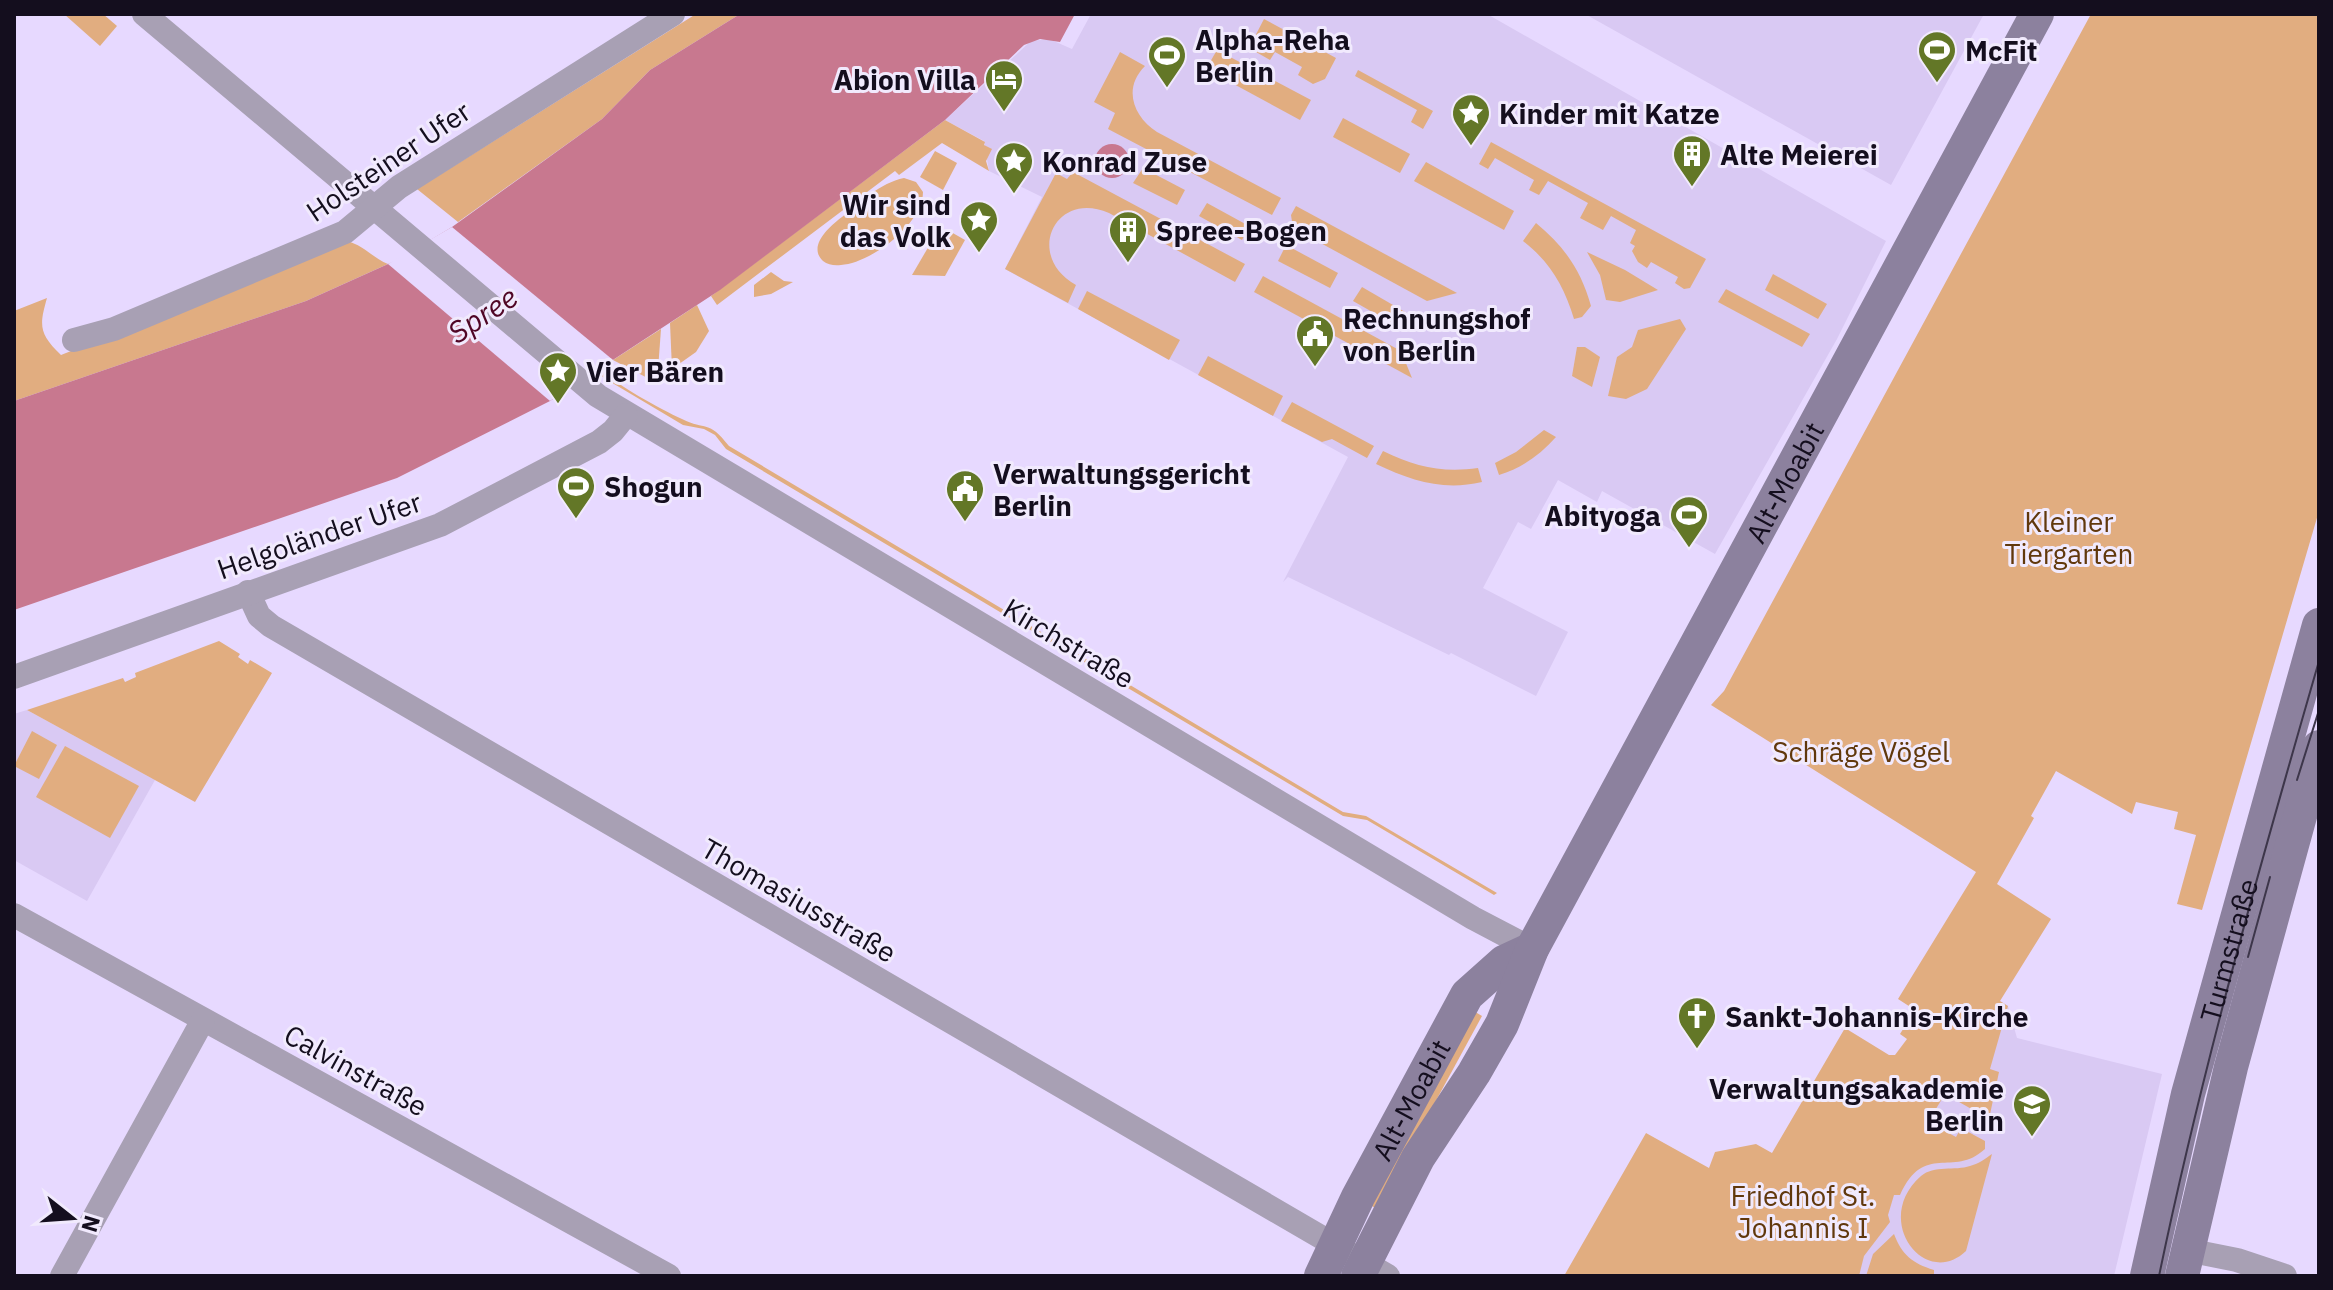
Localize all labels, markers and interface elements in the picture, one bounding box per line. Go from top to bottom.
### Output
place label: Alpha-Reha Berlin [1195,21,1350,90]
sports icon: McFit [1916,29,1958,84]
place label: McFit [1965,32,2038,69]
sports icon: Alpha-Reha Berlin [1146,34,1188,89]
hotel icon: Abion Villa [983,58,1025,113]
place label: Abion Villa [834,61,976,98]
street label: Holsteiner Ufer [299,92,477,230]
place icon: Kinder mit Katze [1450,92,1492,147]
place label: Kinder mit Katze [1499,95,1720,132]
building icon: Alte Meierei [1671,133,1713,188]
place label: Alte Meierei [1720,136,1878,173]
place icon: Konrad Zuse [993,140,1035,195]
place label: Konrad Zuse [1042,143,1207,180]
place label: Wir sind das Volk [840,186,952,255]
place icon: Wir sind das Volk [958,199,1000,254]
building icon: Spree-Bogen [1107,209,1149,264]
place label: Spree-Bogen [1156,212,1327,249]
water label: Spree [440,277,524,351]
place label: Rechnungshof von Berlin [1343,300,1530,369]
public building icon: Rechnungshof von Berlin [1294,313,1336,368]
place icon: Vier Bären [537,350,579,405]
place label: Vier Bären [586,353,724,390]
street label: Alt-Moabit [1736,415,1832,549]
place label: Verwaltungsgericht Berlin [993,455,1251,524]
sports icon: Shogun [555,465,597,520]
place label: Shogun [604,468,703,505]
public building icon: Verwaltungsgericht Berlin [944,468,986,523]
street label: Helgoländer Ufer [212,483,426,587]
sports icon: Abityoga [1668,494,1710,549]
place label: Abityoga [1544,497,1661,534]
park label: Kleiner Tiergarten [2004,503,2134,572]
street label: Kirchstraße [997,589,1141,697]
park label: Schräge Vögel [1772,733,1950,770]
street label: Thomasiusstraße [695,829,903,971]
street label: Turmstraße [2191,874,2266,1026]
church icon: Sankt-Johannis-Kirche [1676,995,1718,1050]
place label: Sankt-Johannis-Kirche [1725,998,2028,1035]
street label: Calvinstraße [278,1016,434,1124]
street label: Alt-Moabit [1363,1032,1458,1167]
place label: Verwaltungsakademie Berlin [1709,1070,2004,1139]
school or university icon: Verwaltungsakademie Berlin [2011,1083,2053,1138]
park label: Friedhof St. Johannis I [1731,1177,1875,1246]
north arrow [32,1178,112,1258]
text: N [75,1212,108,1236]

